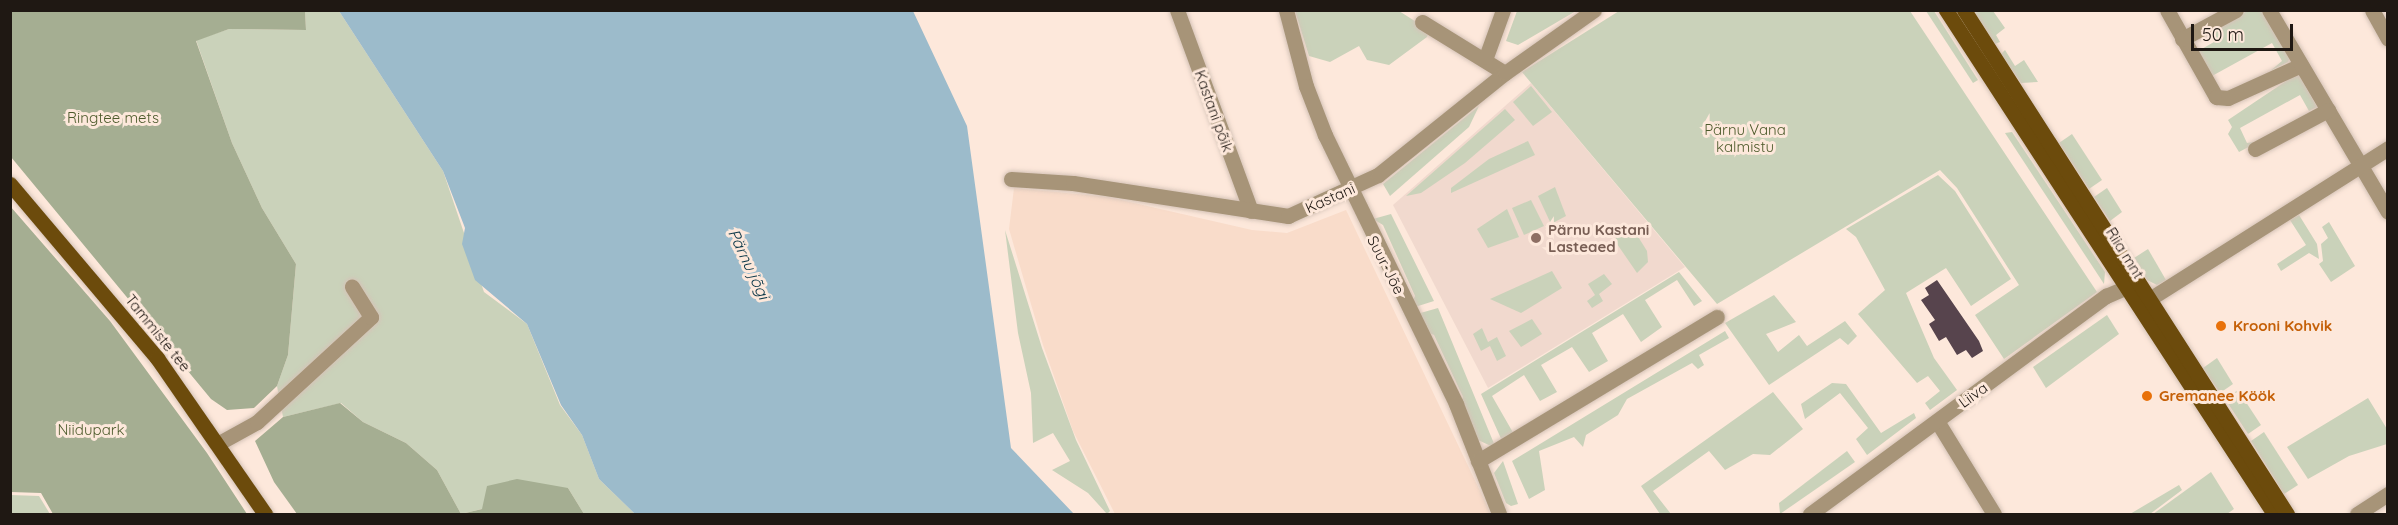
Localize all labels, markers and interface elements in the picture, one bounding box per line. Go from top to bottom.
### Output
scale bar [2194,12,2296,50]
text: 50 m [2202,23,2244,46]
street label: Kastani põik [1191,68,1237,154]
park label: Ringtee mets [67,109,159,127]
park label: Pärnu Vana kalmistu [1704,120,1786,155]
street label: Kastani [1302,179,1358,217]
place label: Pärnu Kastani Lasteaed [1548,220,1649,255]
street label: Riia mnt [2102,224,2148,282]
water label: Pärnu jõgi [724,226,774,302]
marker: Pärnu Kastani Lasteaed [1529,231,1543,245]
street label: Suur-Jõe [1364,233,1408,297]
street label: Tammiste tee [121,291,195,375]
place label: Krooni Kohvik [2233,317,2332,335]
marker: Krooni Kohvik [2214,319,2228,333]
street label: Liiva [1955,378,1991,412]
place label: Gremanee Köök [2159,387,2276,405]
marker: Gremanee Köök [2140,389,2154,403]
park label: Niidupark [57,421,125,439]

